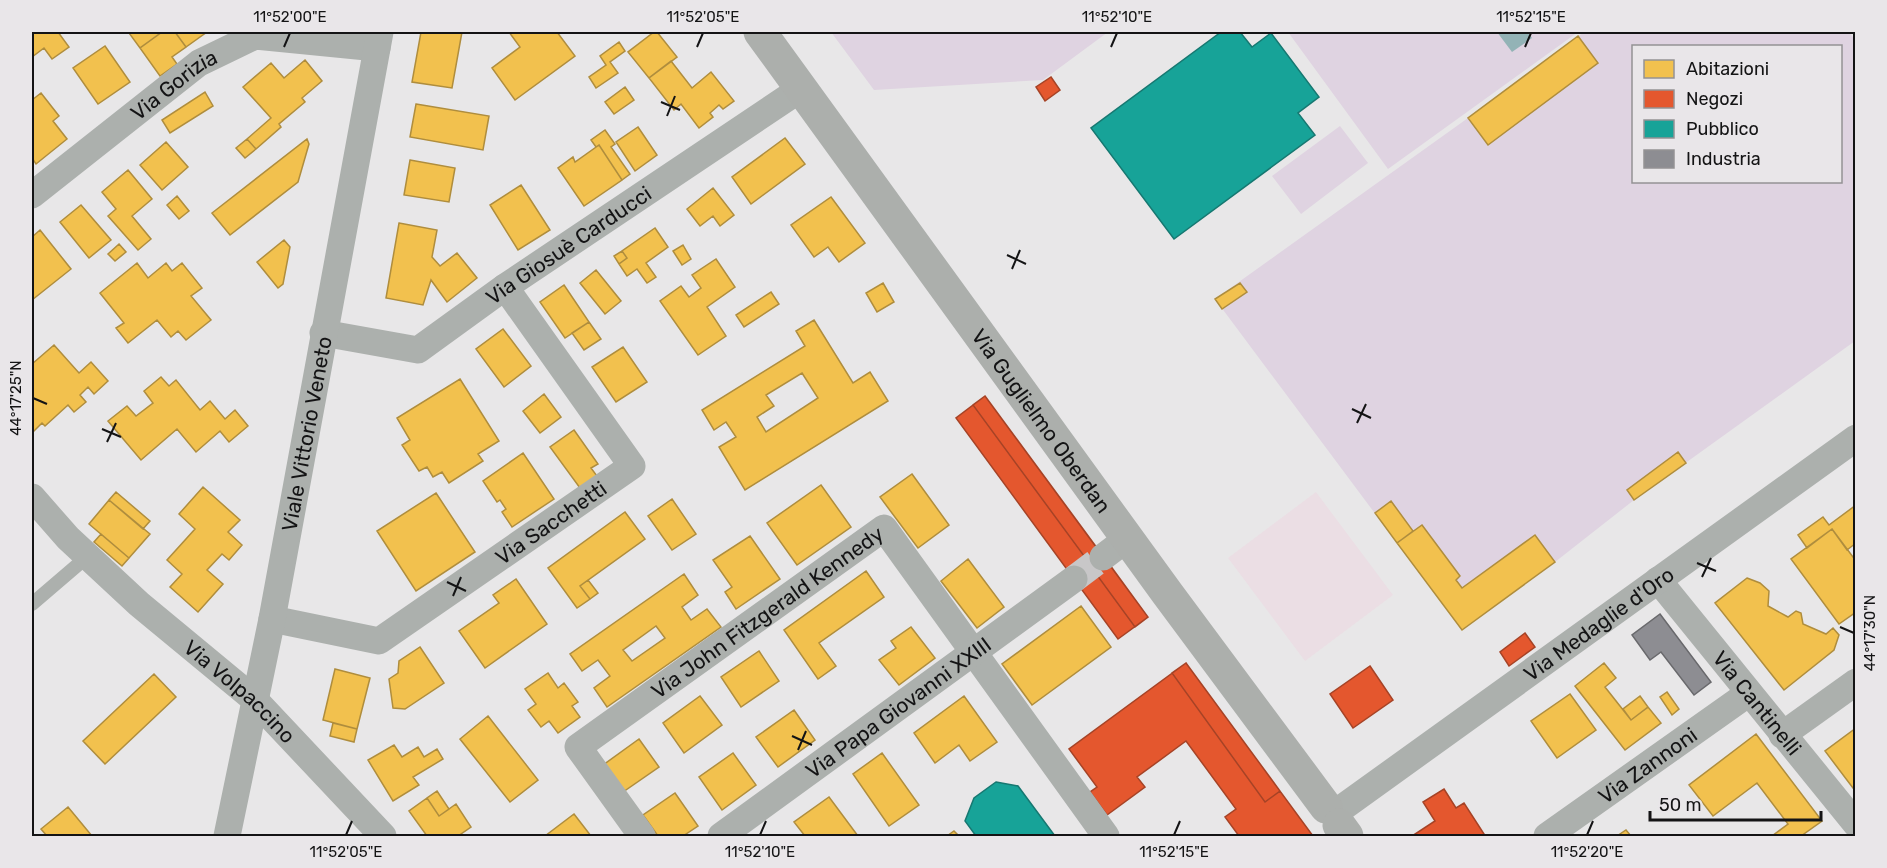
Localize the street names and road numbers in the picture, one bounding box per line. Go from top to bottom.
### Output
street label: Via Gorizia [125,44,221,125]
street label: Via Giosuè Carducci [481,180,656,309]
street label: Via Guglielmo Oberdan [967,324,1117,517]
street label: Viale Vittorio Veneto [276,334,336,533]
street label: Via Sacchetti [490,475,611,569]
street label: Via John Fitzgerald Kennedy [646,520,888,703]
street label: Via Medaglie d'Oro [1519,561,1678,686]
street label: Via Papa Giovanni XXIII [801,631,996,783]
street label: Via Volpaccino [179,634,301,748]
street label: Via Cantinelli [1708,646,1807,760]
street label: Via Zannoni [1593,721,1702,808]

